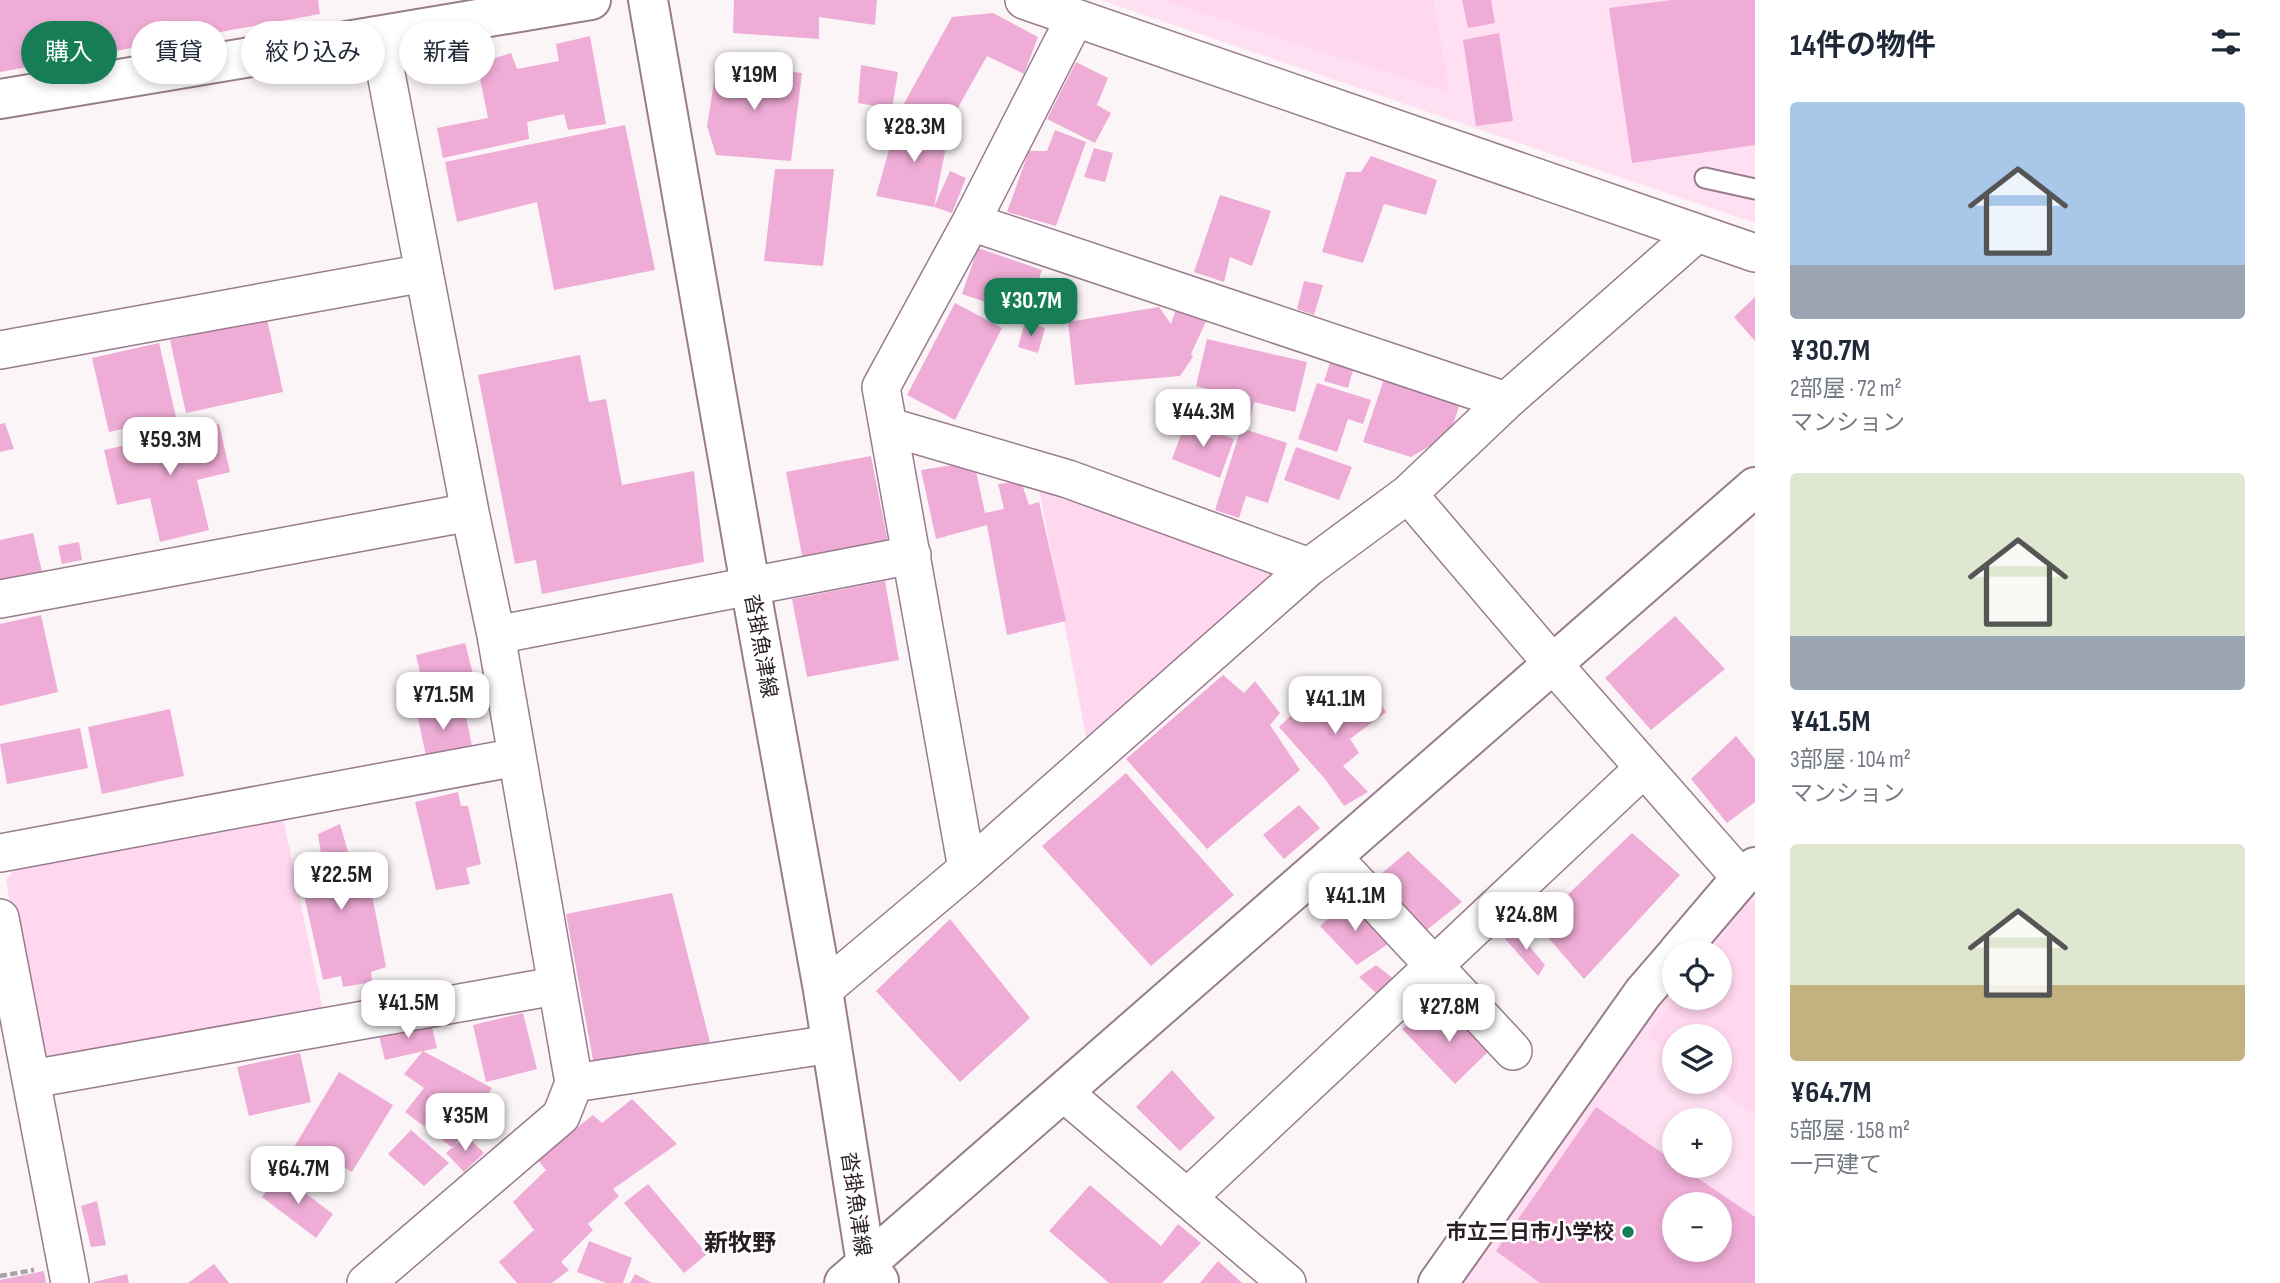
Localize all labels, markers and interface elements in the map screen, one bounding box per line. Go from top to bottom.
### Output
chip: 購入 [21,21,117,84]
chip: 賃貸 [131,21,227,84]
chip: 絞り込み [241,21,385,84]
chip: 新着 [399,21,495,84]
icon: filters [2207,23,2245,61]
text: 14件の物件 [1790,28,1936,64]
pin: ¥19M [713,52,795,112]
text: ¥19M [731,61,777,89]
pin: ¥28.3M [857,104,971,164]
text: ¥28.3M [883,113,945,141]
icon: home [1955,148,2081,274]
pin: ¥30.7M [974,278,1088,338]
text: ¥30.7M [1000,287,1062,315]
text: ¥30.7M [1790,333,1870,369]
text: 2部屋 · 72 m² [1790,375,1902,403]
pin: ¥44.3M [1146,390,1260,449]
text: ¥44.3M [1171,398,1235,426]
text: マンション [1790,409,1905,437]
pin: ¥59.3M [113,418,227,477]
text: ¥59.3M [139,426,201,454]
icon: home [1955,519,2081,645]
street label: 沓掛魚津線 [739,592,782,700]
pin: ¥71.5M [386,672,500,732]
pin: ¥41.1M [1278,676,1392,736]
text: ¥71.5M [412,681,474,709]
text: ¥41.1M [1305,685,1365,713]
text: ¥41.5M [1790,704,1870,740]
text: 3部屋 · 104 m² [1790,746,1911,774]
text: マンション [1790,780,1905,808]
pin: ¥22.5M [284,852,398,912]
text: ¥22.5M [310,861,372,889]
pin: ¥41.1M [1298,874,1412,933]
text: ¥41.1M [1325,882,1385,910]
icon: home [1955,890,2081,1016]
pin: ¥24.8M [1469,892,1583,952]
text: ¥24.8M [1494,901,1558,929]
map controls [1662,940,1732,1262]
button: locate [1662,940,1732,1010]
pin: ¥41.5M [351,981,465,1040]
pin: ¥27.8M [1392,984,1506,1044]
text: ¥41.5M [377,989,439,1017]
text: ¥27.8M [1419,993,1479,1021]
button: layers [1662,1024,1732,1094]
text: ¥64.7M [1790,1075,1871,1111]
pin: ¥35M [424,1094,506,1153]
text: ¥35M [442,1102,488,1130]
button: + [1662,1108,1732,1178]
text: 5部屋 · 158 m² [1790,1117,1910,1145]
pin: ¥64.7M [241,1146,355,1206]
street label: 沓掛魚津線 [836,1150,875,1258]
text: 一戸建て [1790,1151,1882,1179]
text: ¥64.7M [267,1155,329,1183]
button: − [1662,1192,1732,1262]
place label: 市立三日市小学校 [1446,1220,1614,1245]
marker: 市立三日市小学校 [1620,1224,1636,1240]
district label: 新牧野 [704,1229,776,1258]

